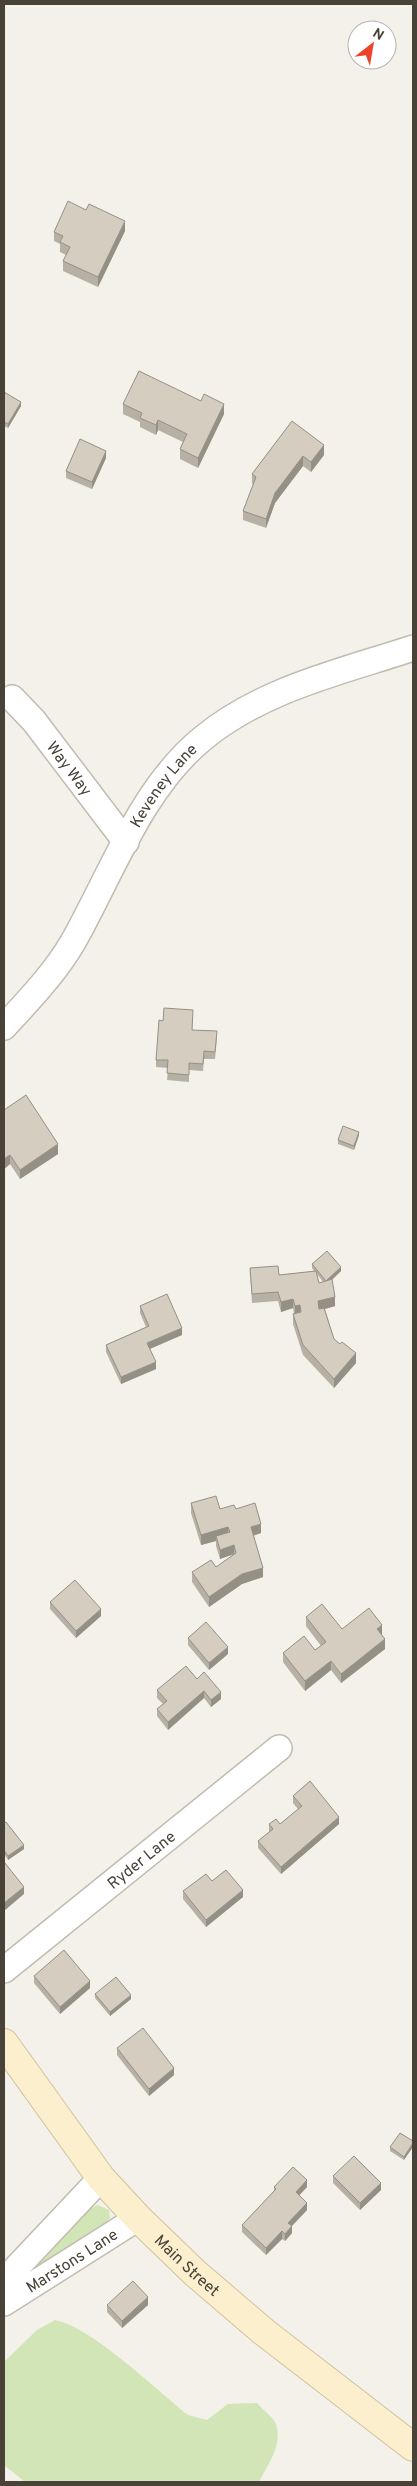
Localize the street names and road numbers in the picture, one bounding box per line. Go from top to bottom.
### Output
street label: Way Way [41,738,95,801]
street label: Keveney Lane [127,740,202,832]
street label: Ryder Lane [104,1827,180,1895]
street label: Marstons Lane [23,2225,122,2298]
street label: Main Street [149,2231,223,2302]

